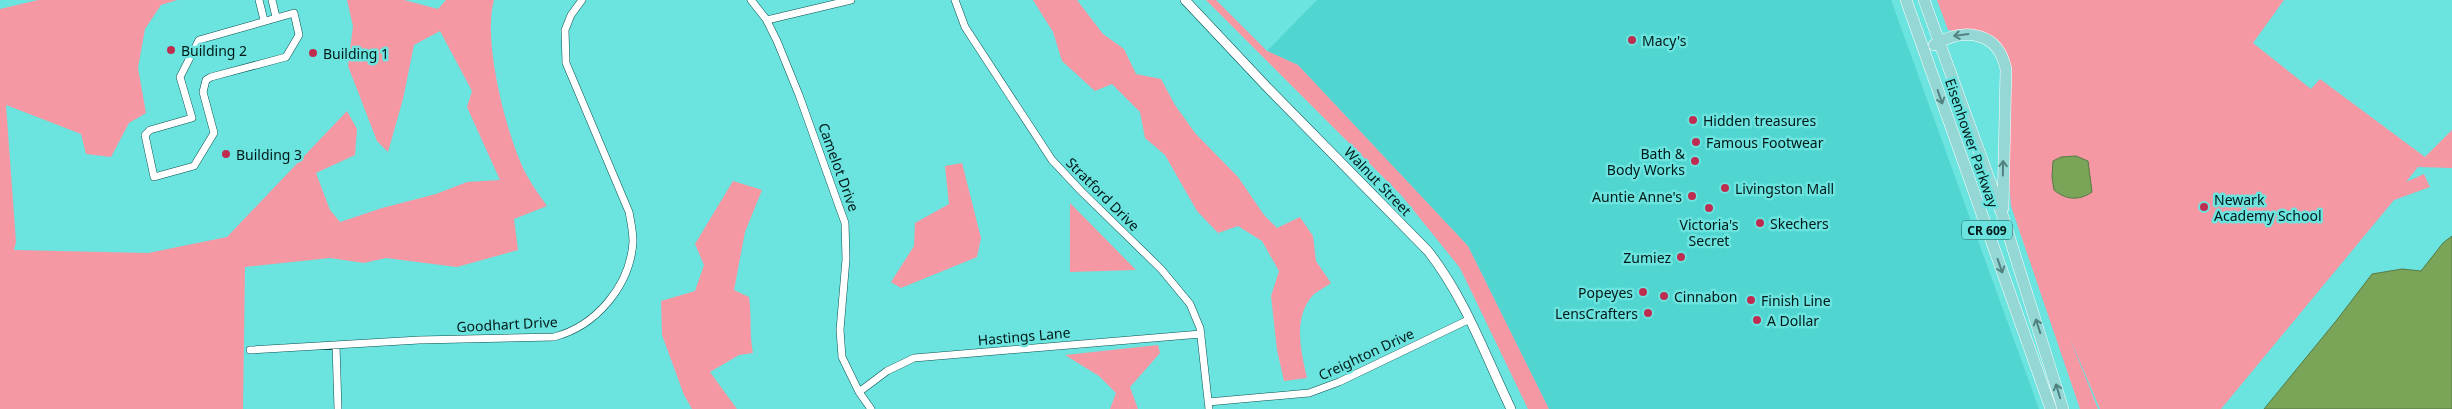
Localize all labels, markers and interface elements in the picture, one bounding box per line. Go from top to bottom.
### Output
place label: Macy's [1642,31,1687,50]
one-way arrow [1954,31,1970,41]
marker: Macy's [1626,34,1638,46]
place label: Building 2 [181,41,247,60]
marker: Building 2 [165,44,177,56]
place label: Building 1 [323,44,389,63]
marker: Building 1 [307,47,319,59]
street label: Eisenhower Parkway [1941,76,2003,211]
one-way arrow [1936,88,1945,104]
place label: Hidden treasures [1703,111,1816,130]
marker: Hidden treasures [1687,114,1699,126]
street label: Camelot Drive [814,120,864,214]
place label: Famous Footwear [1706,133,1824,152]
marker: Famous Footwear [1690,136,1702,148]
street label: Walnut Street [1340,142,1416,220]
place label: Bath & Body Works [1607,144,1686,179]
place label: Building 3 [236,145,302,164]
marker: Building 3 [220,148,232,160]
street label: Stratford Drive [1062,153,1144,235]
marker: Bath & Body Works [1689,155,1701,167]
one-way arrow [1998,160,2008,176]
place label: Livingston Mall [1735,179,1834,198]
marker: Livingston Mall [1719,182,1731,194]
place label: Auntie Anne's [1592,187,1682,206]
marker: Auntie Anne's [1686,190,1698,202]
place label: Newark Academy School [2214,190,2322,225]
marker: Newark Academy School [2198,201,2210,213]
marker: Victoria's Secret [1703,202,1715,214]
place label: Skechers [1770,214,1829,233]
place label: Victoria's Secret [1680,215,1739,250]
marker: Skechers [1754,217,1766,229]
road number: CR 609 [1962,220,2012,240]
place label: Zumiez [1623,248,1671,267]
marker: Zumiez [1675,251,1687,263]
one-way arrow [1996,258,2005,274]
place label: Popeyes [1578,283,1633,302]
marker: Popeyes [1637,286,1649,298]
place label: Cinnabon [1674,287,1737,306]
marker: Cinnabon [1658,290,1670,302]
place label: Finish Line [1761,291,1831,310]
marker: Finish Line [1745,294,1757,306]
place label: LensCrafters [1555,304,1638,323]
marker: LensCrafters [1642,307,1654,319]
place label: A Dollar [1767,311,1819,330]
street label: Goodhart Drive [456,312,558,336]
marker: A Dollar [1751,314,1763,326]
one-way arrow [2033,319,2042,334]
street label: Hastings Lane [977,322,1071,350]
street label: Creighton Drive [1315,323,1417,384]
one-way arrow [2052,383,2062,399]

